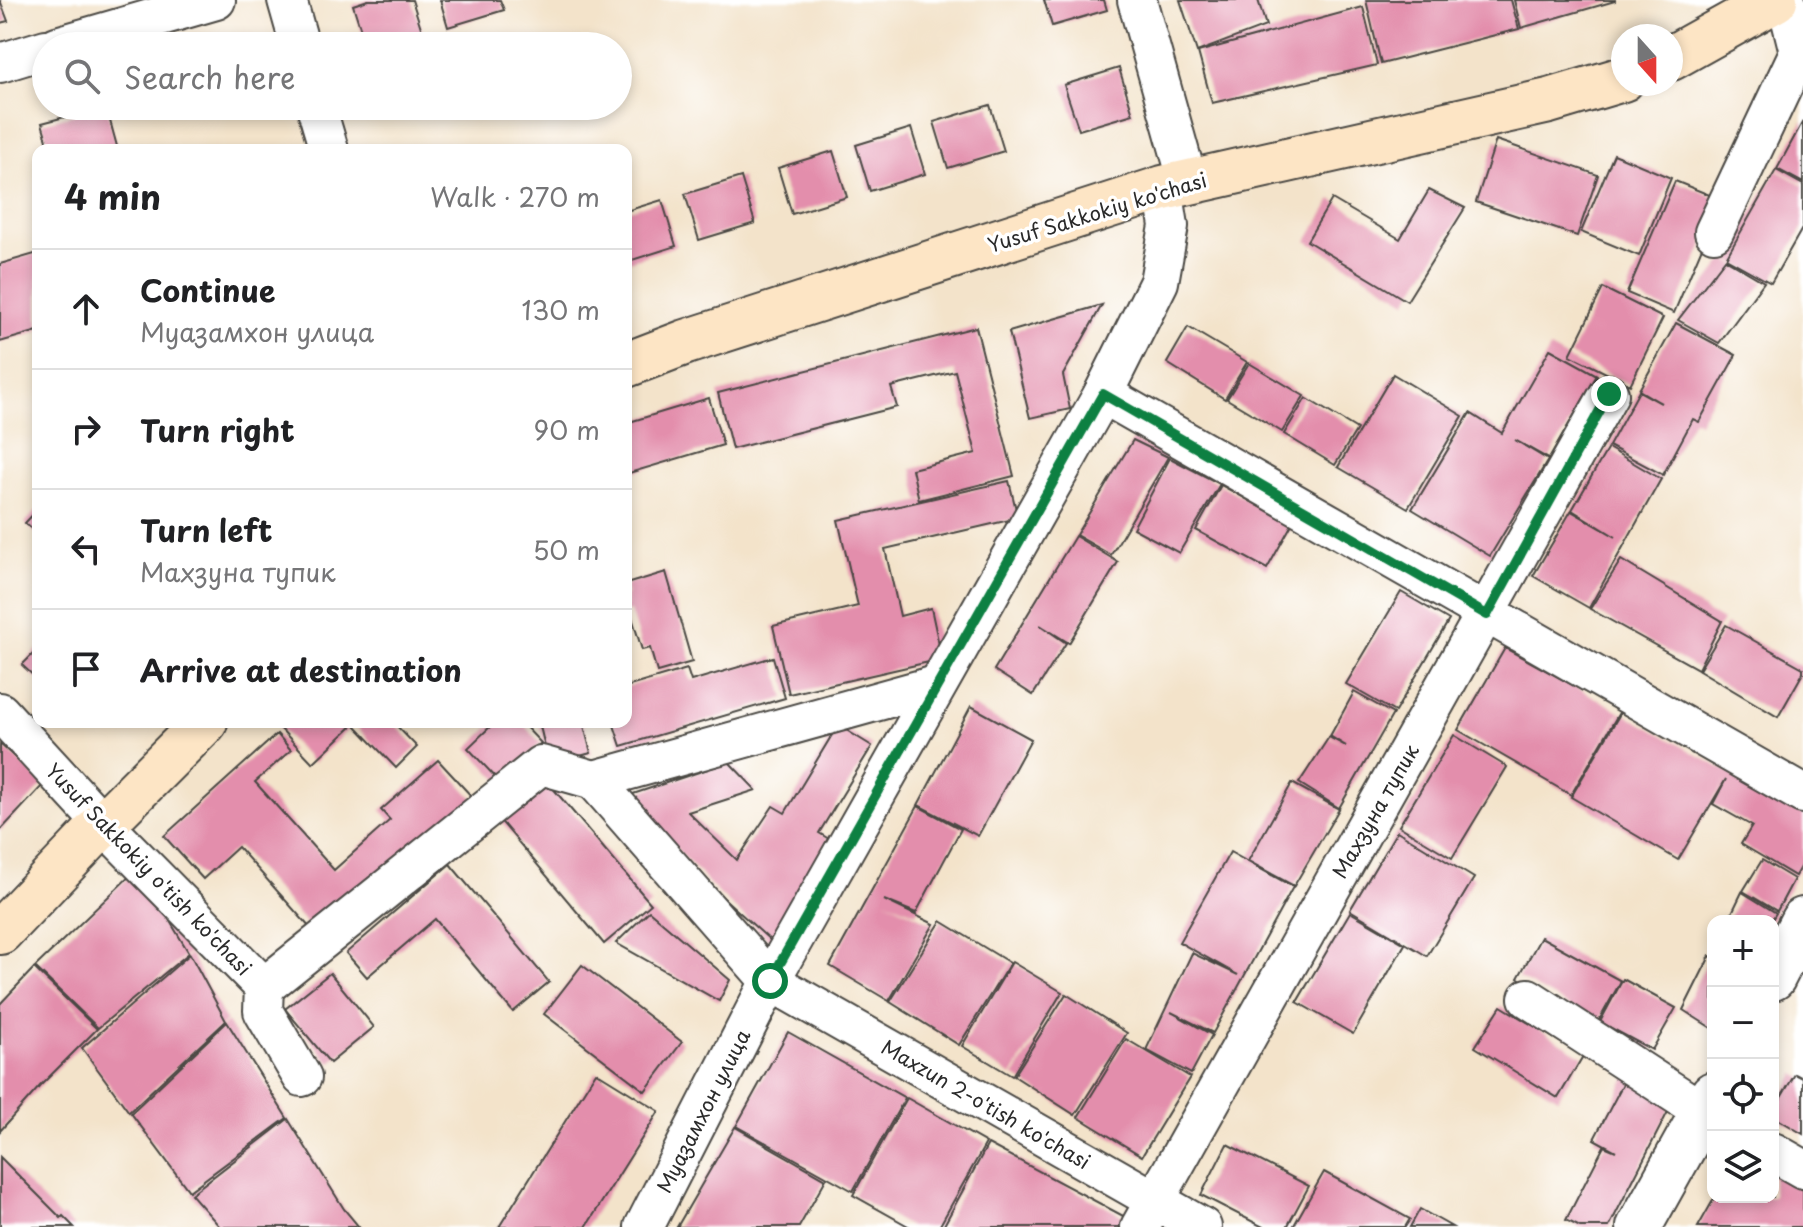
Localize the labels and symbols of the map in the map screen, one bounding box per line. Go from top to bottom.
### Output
north arrow [1611,24,1683,96]
street label: Yusuf Sakkokiy ko'chasi [984,164,1210,260]
route end [1591,376,1627,412]
street label: Махзуна тупик [1324,738,1426,884]
street label: Yusuf Sakkokiy o'tish ko'chasi [39,756,259,982]
route start [752,963,788,999]
street label: Муазамхон улица [649,1024,757,1198]
street label: Maxzun 2-o'tish ko'chasi [876,1032,1096,1176]

